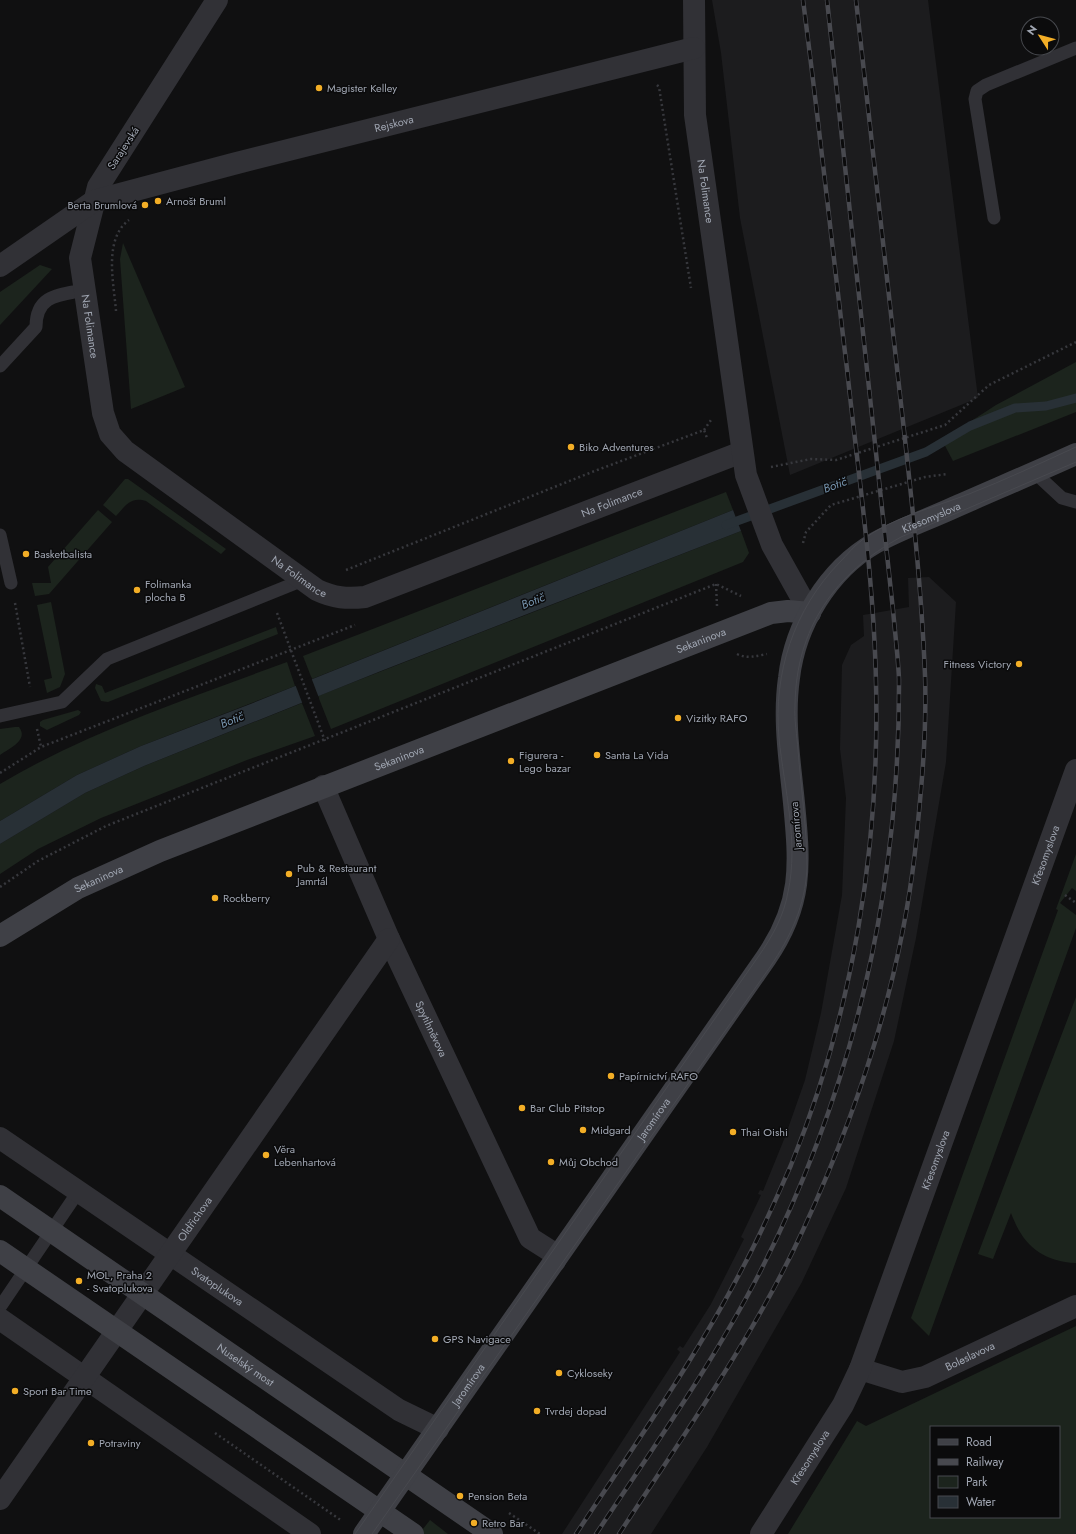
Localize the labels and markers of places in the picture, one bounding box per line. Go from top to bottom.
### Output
place label: Magister Kelley [327,80,397,96]
marker: Magister Kelley [314,83,324,93]
place label: Arnošt Bruml [166,193,226,209]
marker: Arnošt Bruml [153,196,163,206]
place label: Berta Brumlová [67,197,137,213]
marker: Berta Brumlová [140,200,150,210]
place label: Biko Adventures [579,439,654,455]
marker: Biko Adventures [566,442,576,452]
place label: Basketbalista [34,546,92,562]
marker: Basketbalista [21,549,31,559]
place label: Folimanka plocha B [145,576,191,605]
marker: Folimanka plocha B [132,585,142,595]
place label: Fitness Victory [943,656,1011,672]
marker: Fitness Victory [1014,659,1024,669]
place label: Vizitky RAFO [686,710,748,726]
marker: Vizitky RAFO [673,713,683,723]
place label: Figurera - Lego bazar [519,747,571,776]
place label: Santa La Vida [605,747,669,763]
marker: Santa La Vida [592,750,602,760]
marker: Figurera - Lego bazar [506,756,516,766]
place label: Pub & Restaurant Jamrtál [295,860,377,889]
marker: Pub & Restaurant Jamrtál [284,869,294,879]
place label: Rockberry [223,890,270,906]
marker: Rockberry [210,893,220,903]
place label: Papírnictví RAFO [619,1068,698,1084]
marker: Papírnictví RAFO [606,1071,616,1081]
place label: Bar Club Pitstop [530,1100,605,1116]
marker: Bar Club Pitstop [517,1103,527,1113]
place label: Midgard [591,1122,631,1138]
place label: Thai Oishi [741,1124,788,1140]
marker: Midgard [578,1125,588,1135]
marker: Thai Oishi [728,1127,738,1137]
place label: Věra Lebenhartová [274,1141,336,1170]
marker: Věra Lebenhartová [261,1150,271,1160]
place label: Můj Obchod [559,1154,618,1170]
marker: Můj Obchod [546,1157,556,1167]
place label: MOL, Praha 2 - Svatoplukova [87,1267,153,1296]
marker: MOL, Praha 2 - Svatoplukova [74,1276,84,1286]
place label: GPS Navigace [443,1331,511,1347]
marker: GPS Navigace [430,1334,440,1344]
place label: Cykloseky [567,1365,613,1381]
marker: Cykloseky [554,1368,564,1378]
place label: Sport Bar Time [23,1383,92,1399]
marker: Sport Bar Time [10,1386,20,1396]
place label: Tvrdej dopad [545,1403,607,1419]
marker: Tvrdej dopad [532,1406,542,1416]
place label: Potraviny [99,1435,141,1451]
marker: Potraviny [86,1438,96,1448]
place label: Pension Beta [468,1488,527,1504]
marker: Pension Beta [455,1491,465,1501]
place label: Retro Bar [482,1515,525,1531]
marker: Retro Bar [469,1518,479,1528]

